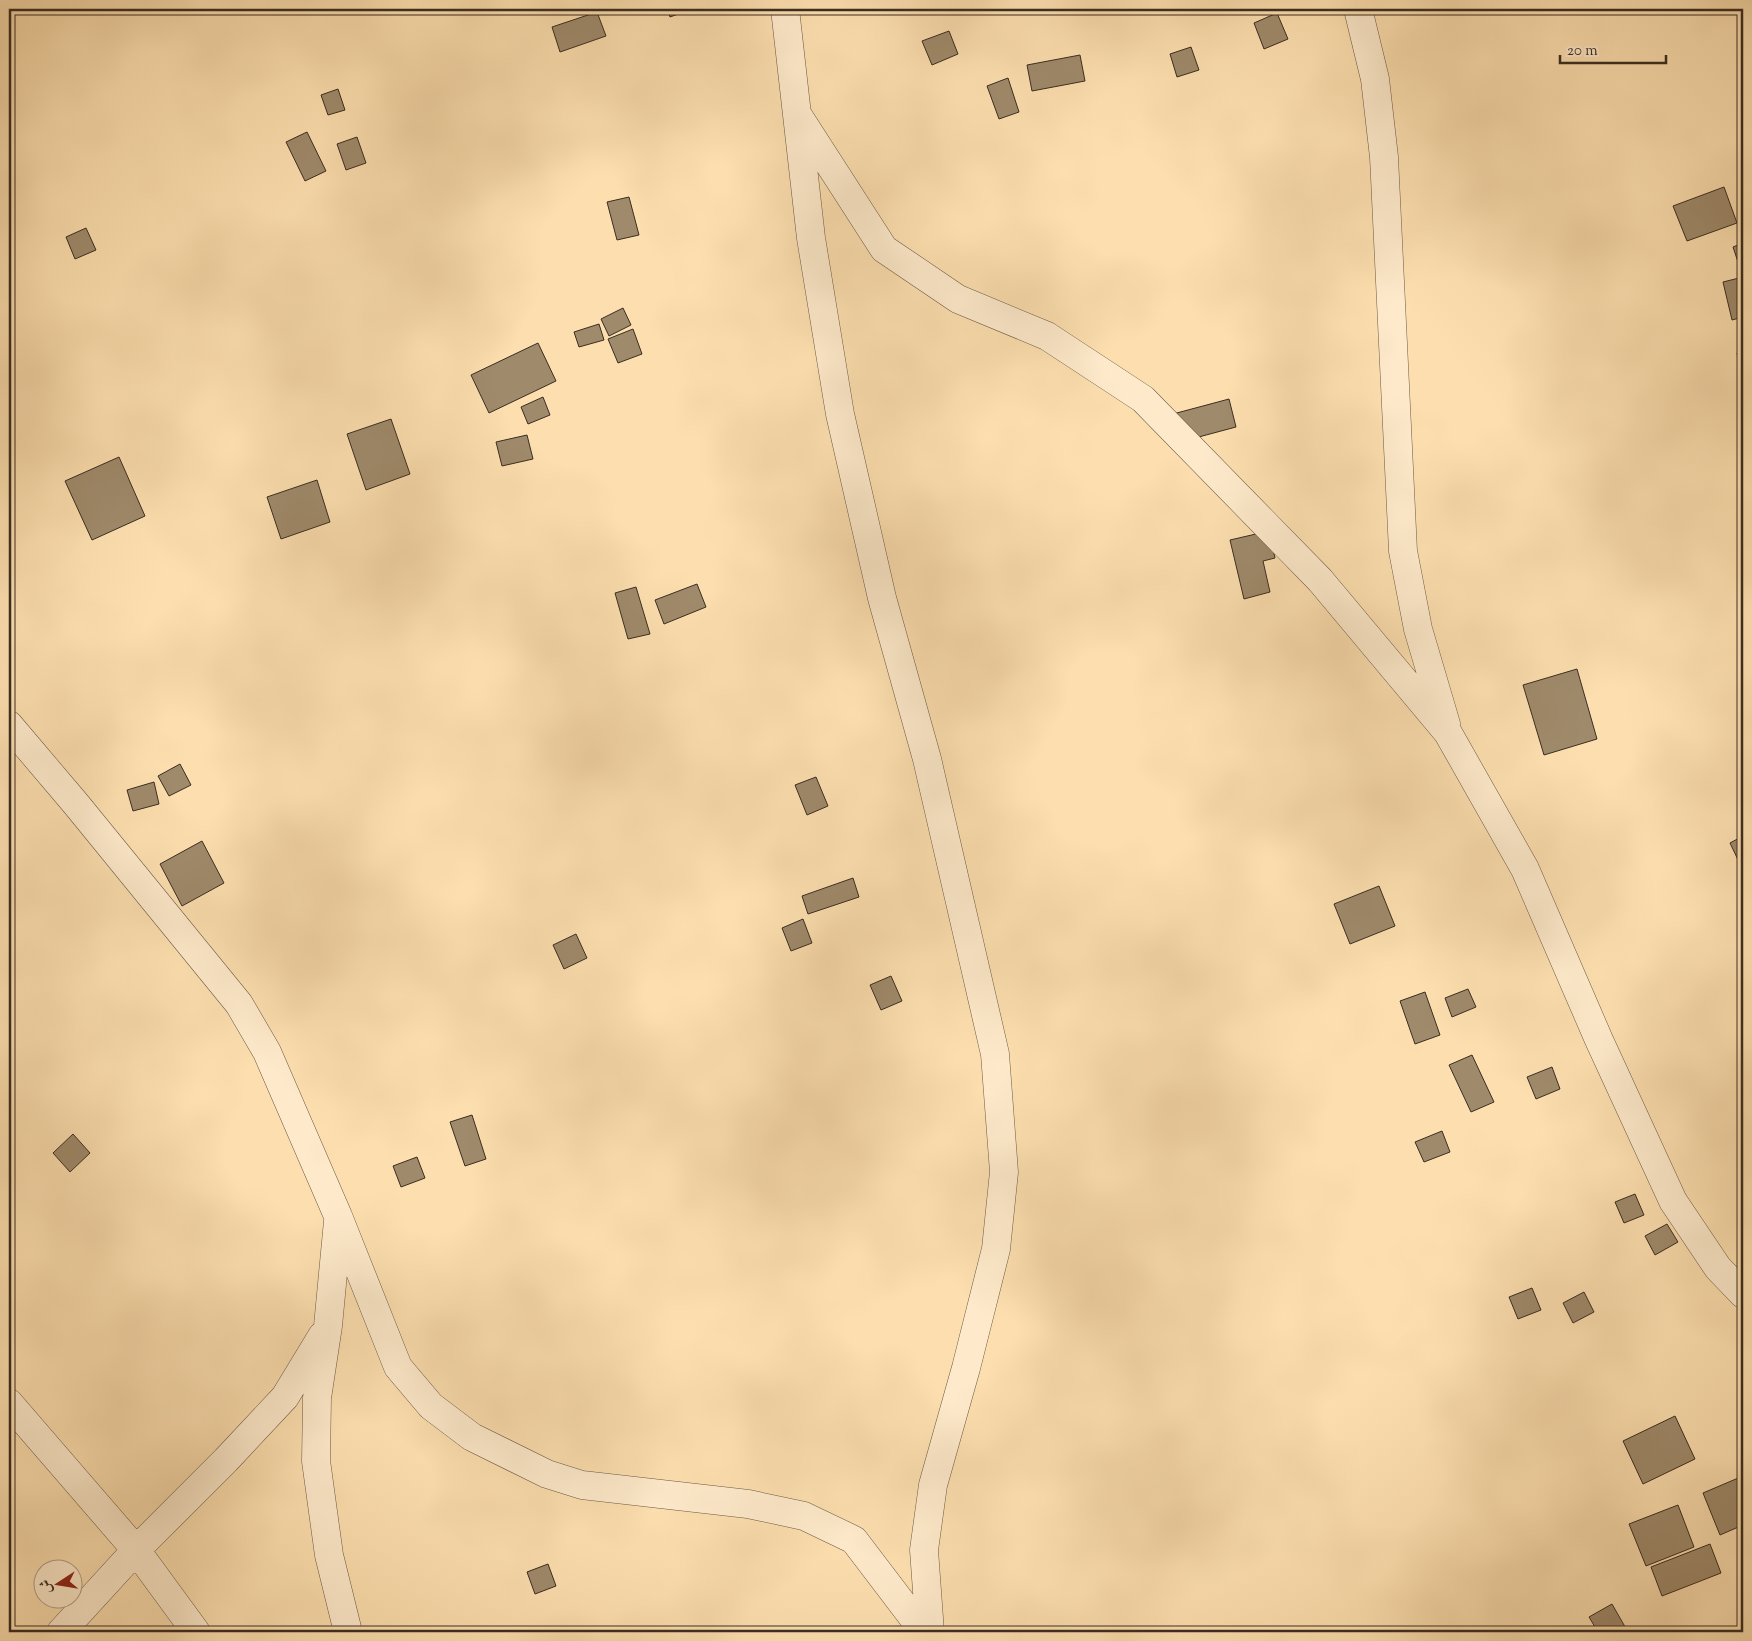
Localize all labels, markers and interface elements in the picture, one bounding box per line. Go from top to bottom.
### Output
scale bar [1560,32,1666,64]
text: 20 m [1567,41,1598,62]
north arrow [32,1558,82,1608]
text: ش [36,1577,58,1595]

